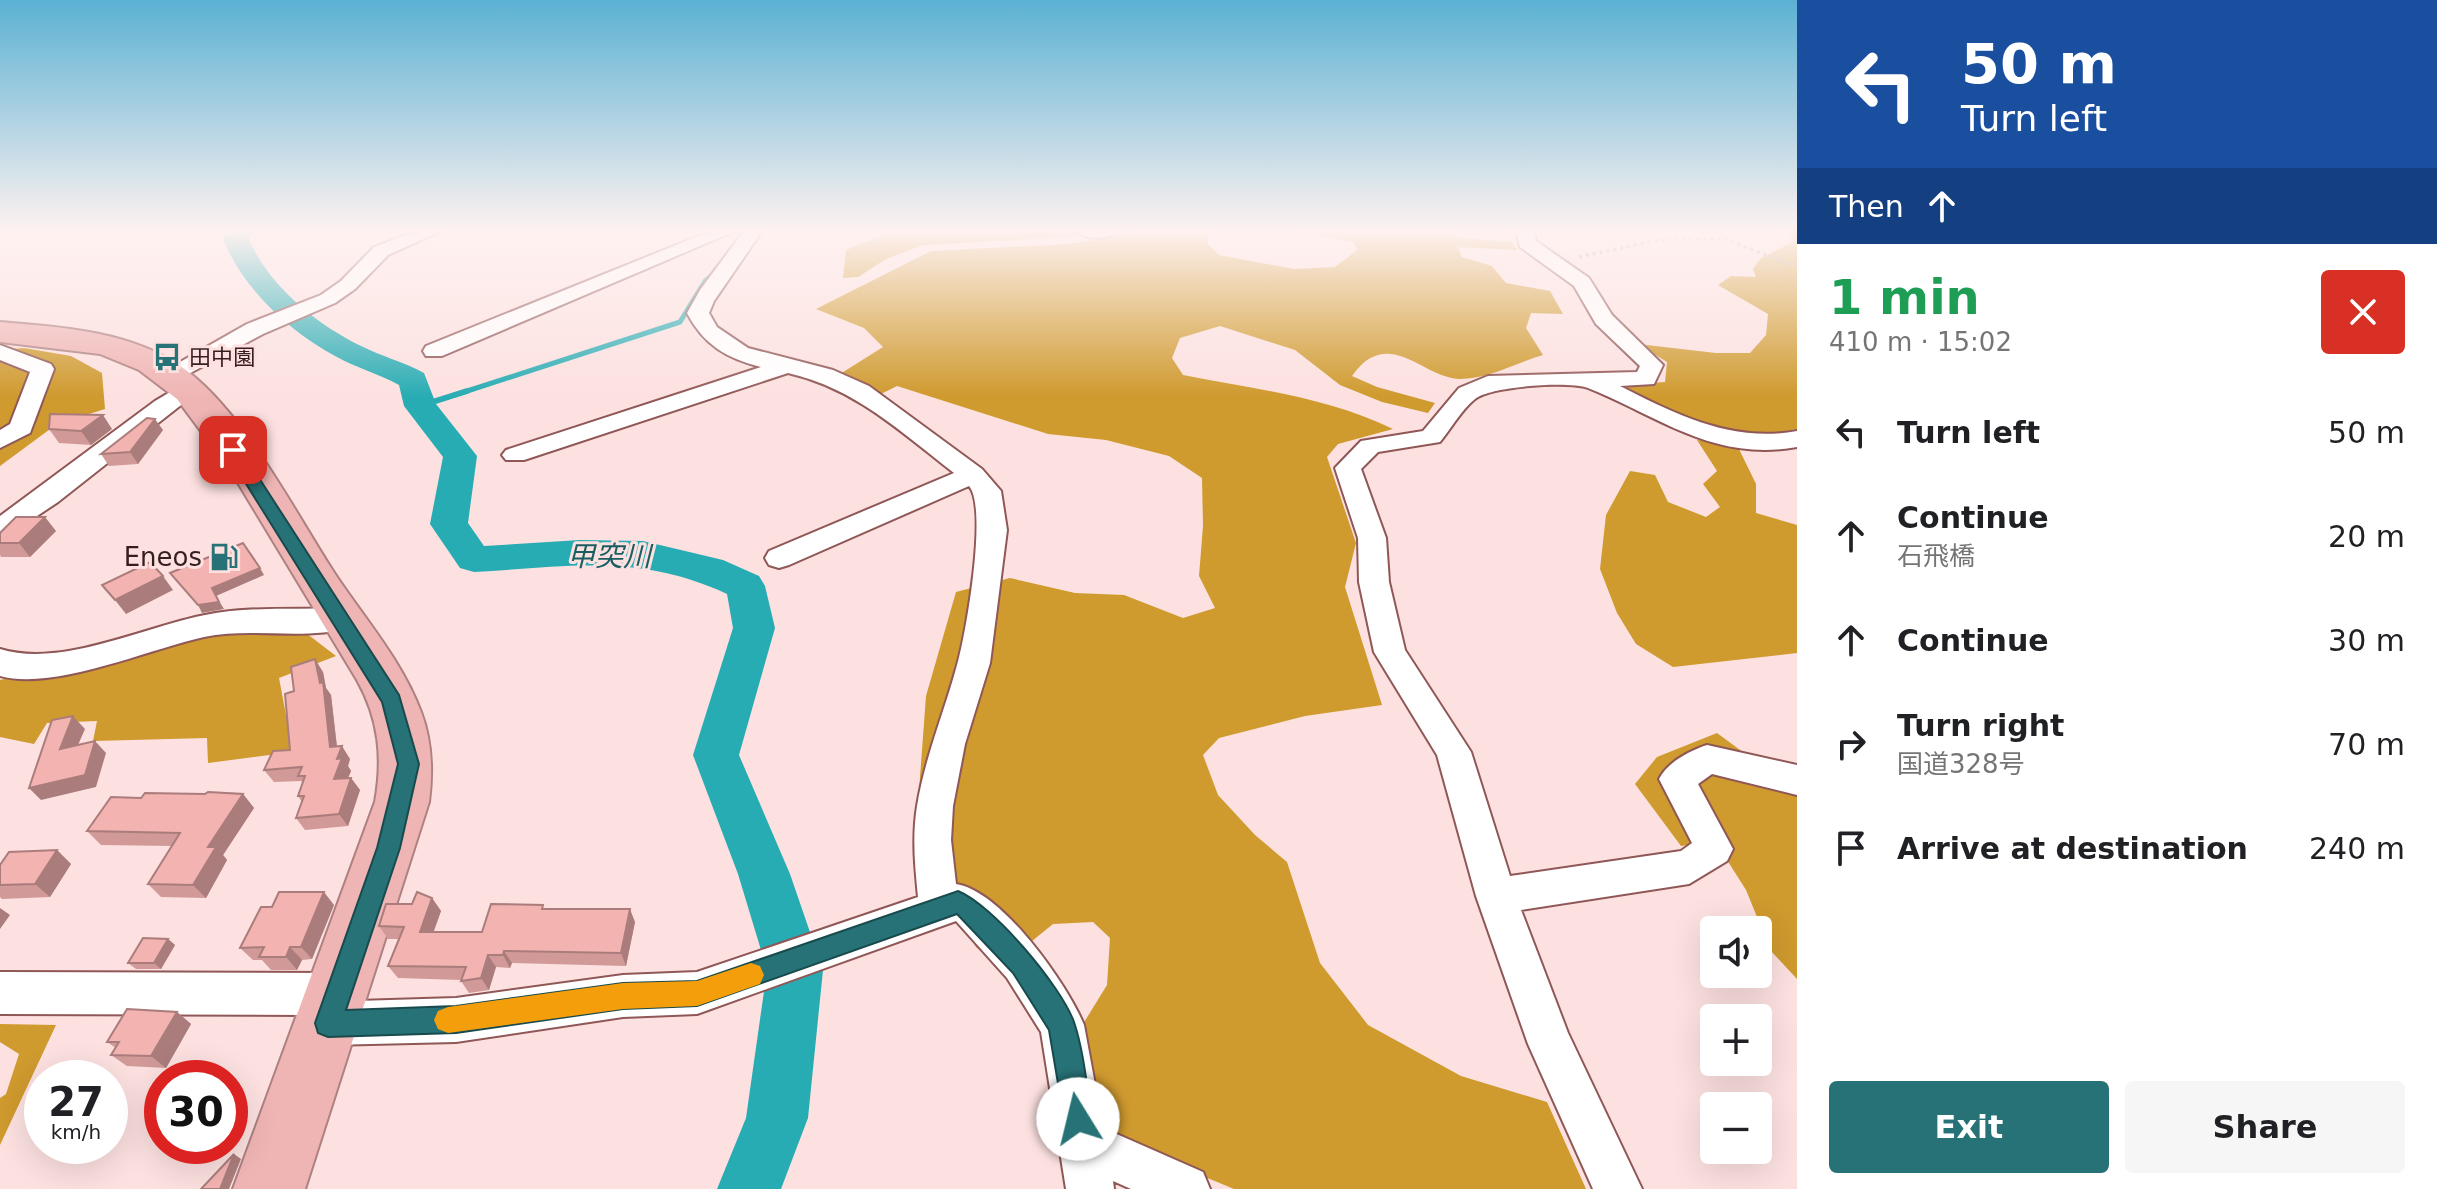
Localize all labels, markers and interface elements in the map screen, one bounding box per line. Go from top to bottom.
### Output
text: 50 m [1961,31,2117,96]
icon: left [1829,32,1933,136]
text: Turn left [1961,98,2107,139]
icon: ahead [1920,184,1964,228]
text: Then [1829,189,1904,224]
text: 1 min [1829,269,1980,325]
button: close [2321,270,2405,354]
text: 410 m · 15:02 [1829,327,2012,357]
bus stop icon: 田中園 [152,342,182,372]
place label: 田中園 [189,345,255,370]
icon: left [1829,410,1873,454]
text: Turn left [1897,415,2040,450]
text: 50 m [2328,415,2405,450]
pin [199,416,267,484]
icon: arrive [211,428,255,472]
text: Continue [1897,500,2049,535]
icon: ahead [1829,514,1873,558]
text: 20 m [2328,519,2405,554]
water label: 甲突川 [567,540,654,573]
text: 石飛橋 [1897,541,1975,571]
place label: Eneos [124,542,202,572]
fuel station icon: Eneos [209,542,239,572]
icon: ahead [1829,618,1873,662]
text: Continue [1897,623,2049,658]
text: 30 m [2328,623,2405,658]
text: Turn right [1897,708,2064,743]
icon: right [1829,722,1873,766]
text: 70 m [2328,727,2405,762]
text: 国道328号 [1897,749,2025,779]
icon: arrive [1829,826,1873,870]
text: Arrive at destination [1897,831,2248,866]
text: 240 m [2309,831,2405,866]
map controls [1700,916,1772,1164]
button: sound [1700,916,1772,988]
button: + [1700,1004,1772,1076]
speed limit sign: 30 [144,1060,248,1164]
position arrow [1036,1077,1120,1161]
text: 27 [48,1079,104,1125]
button: Exit [1829,1081,2109,1173]
button: Share [2125,1081,2405,1173]
button: − [1700,1092,1772,1164]
text: km/h [51,1120,101,1144]

